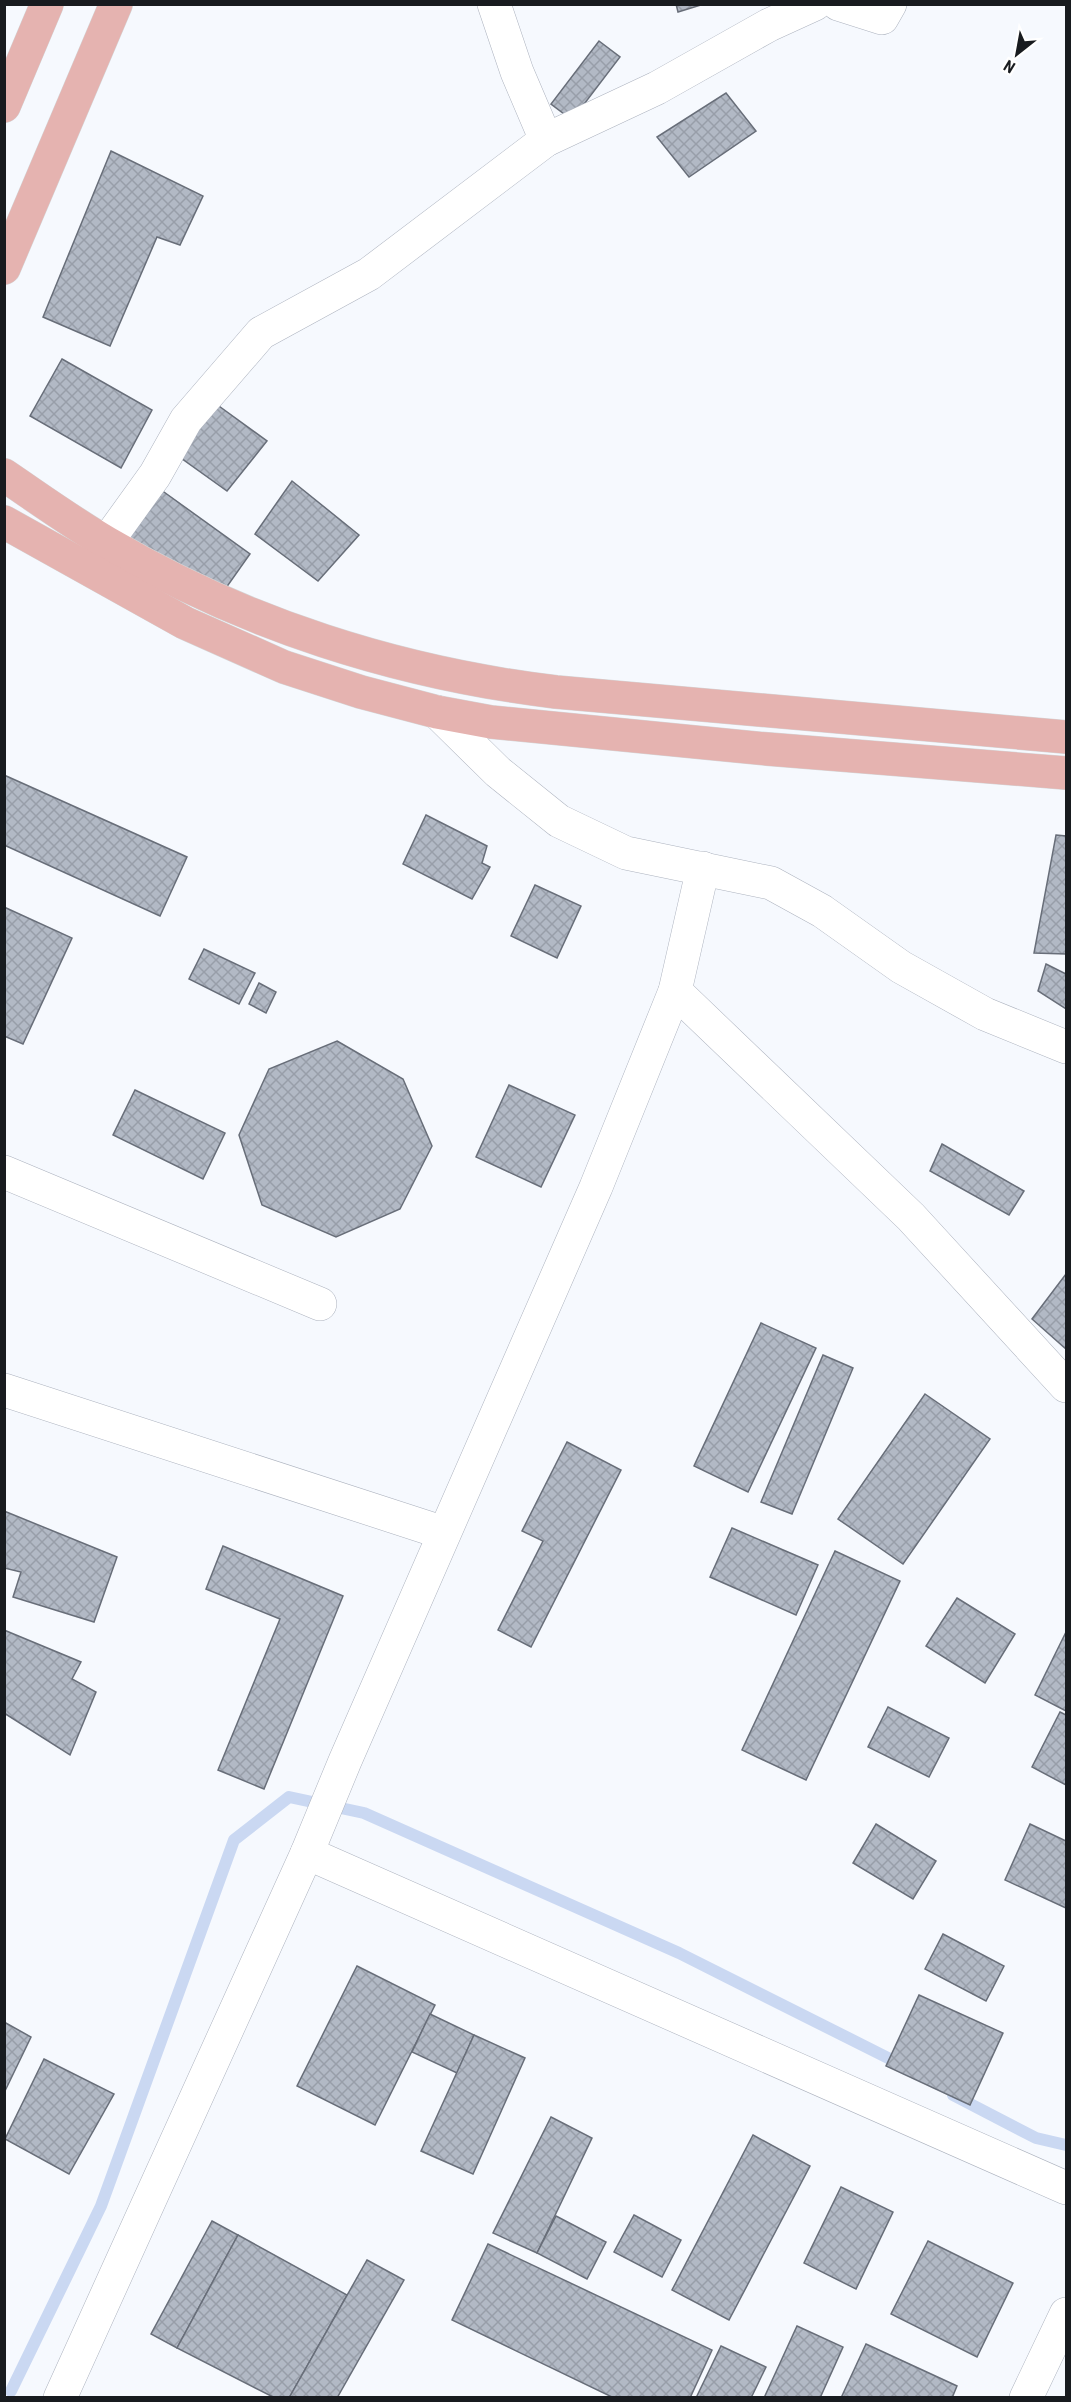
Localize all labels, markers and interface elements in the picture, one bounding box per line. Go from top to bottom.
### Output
north arrow [987,24,1047,84]
text: N [1000,56,1019,77]

